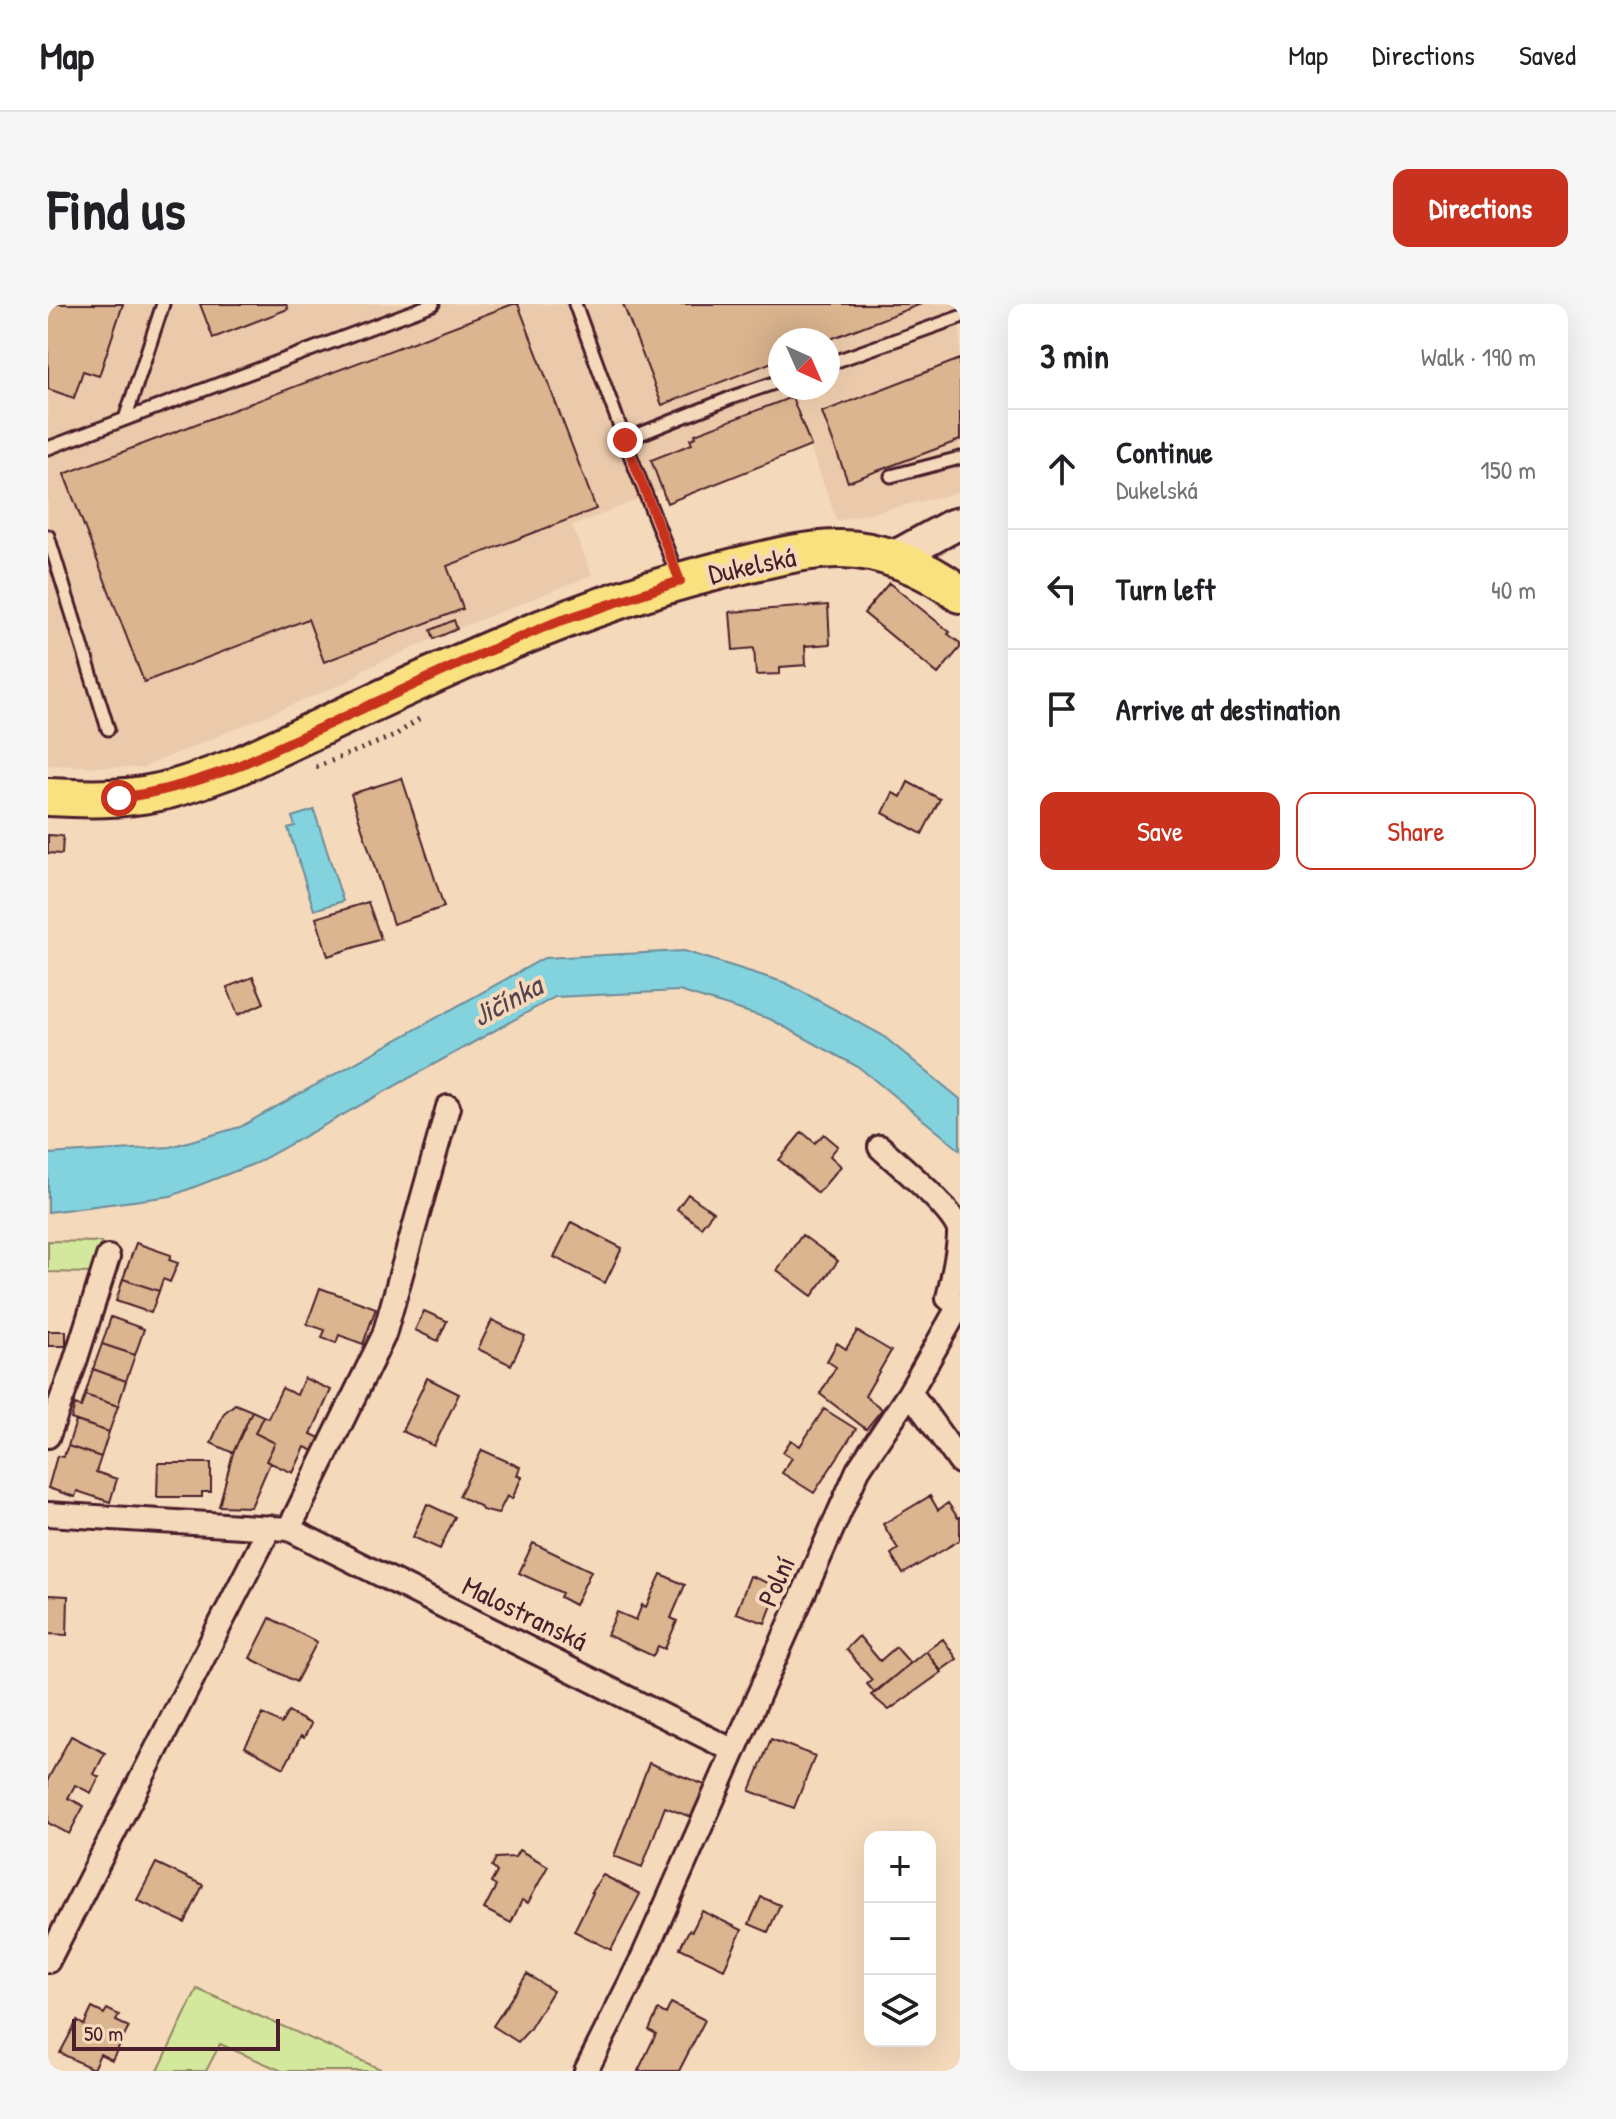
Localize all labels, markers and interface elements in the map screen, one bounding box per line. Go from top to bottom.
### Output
text: Map [40,29,94,81]
text: Map [1288,36,1328,74]
text: Directions [1372,36,1475,74]
text: Saved [1519,36,1576,74]
button: Directions [1393,169,1568,247]
text: Find us [48,171,186,246]
north arrow [768,328,840,400]
text: 3 min [1040,333,1109,379]
text: Walk · 190 m [1421,339,1536,374]
route end [607,422,643,458]
text: Continue [1116,432,1213,472]
icon: ahead [1040,447,1084,491]
text: 150 m [1480,452,1536,487]
text: Dukelská [1116,472,1198,507]
street label: Dukelská [705,537,799,593]
icon: left [1040,567,1084,611]
text: Turn left [1116,569,1215,609]
text: 40 m [1491,572,1536,607]
icon: arrive [1040,687,1084,731]
text: Arrive at destination [1116,689,1341,729]
route start [101,780,137,816]
button: Save [1040,792,1280,870]
button: Share [1296,792,1536,870]
water label: Jičínka [464,964,551,1035]
street label: Polní [748,1550,804,1612]
street label: Malostranská [456,1566,594,1660]
map controls [864,1831,936,2047]
button: + [864,1831,936,1903]
button: − [864,1903,936,1975]
button: layers [864,1975,936,2047]
scale bar [72,2015,280,2051]
text: 50 m [84,2018,123,2048]

